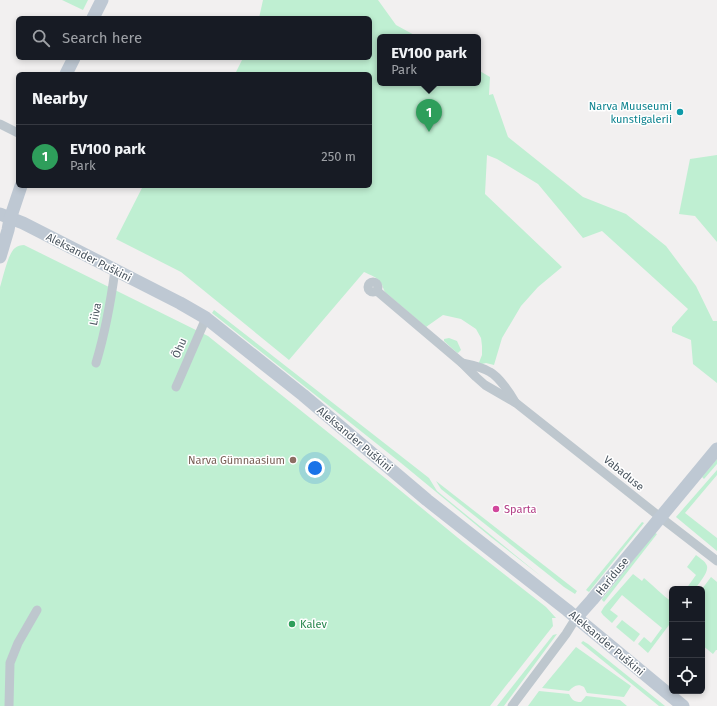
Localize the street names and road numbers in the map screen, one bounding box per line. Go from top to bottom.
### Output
street label: Aleksander Puškini [44,230,134,285]
street label: Liiva [87,302,104,327]
street label: Õhu [169,336,189,360]
street label: Aleksander Puškini [314,404,395,475]
street label: Vabaduse [601,453,647,494]
street label: Hariduse [593,555,632,598]
street label: Aleksander Puškini [566,608,647,679]

